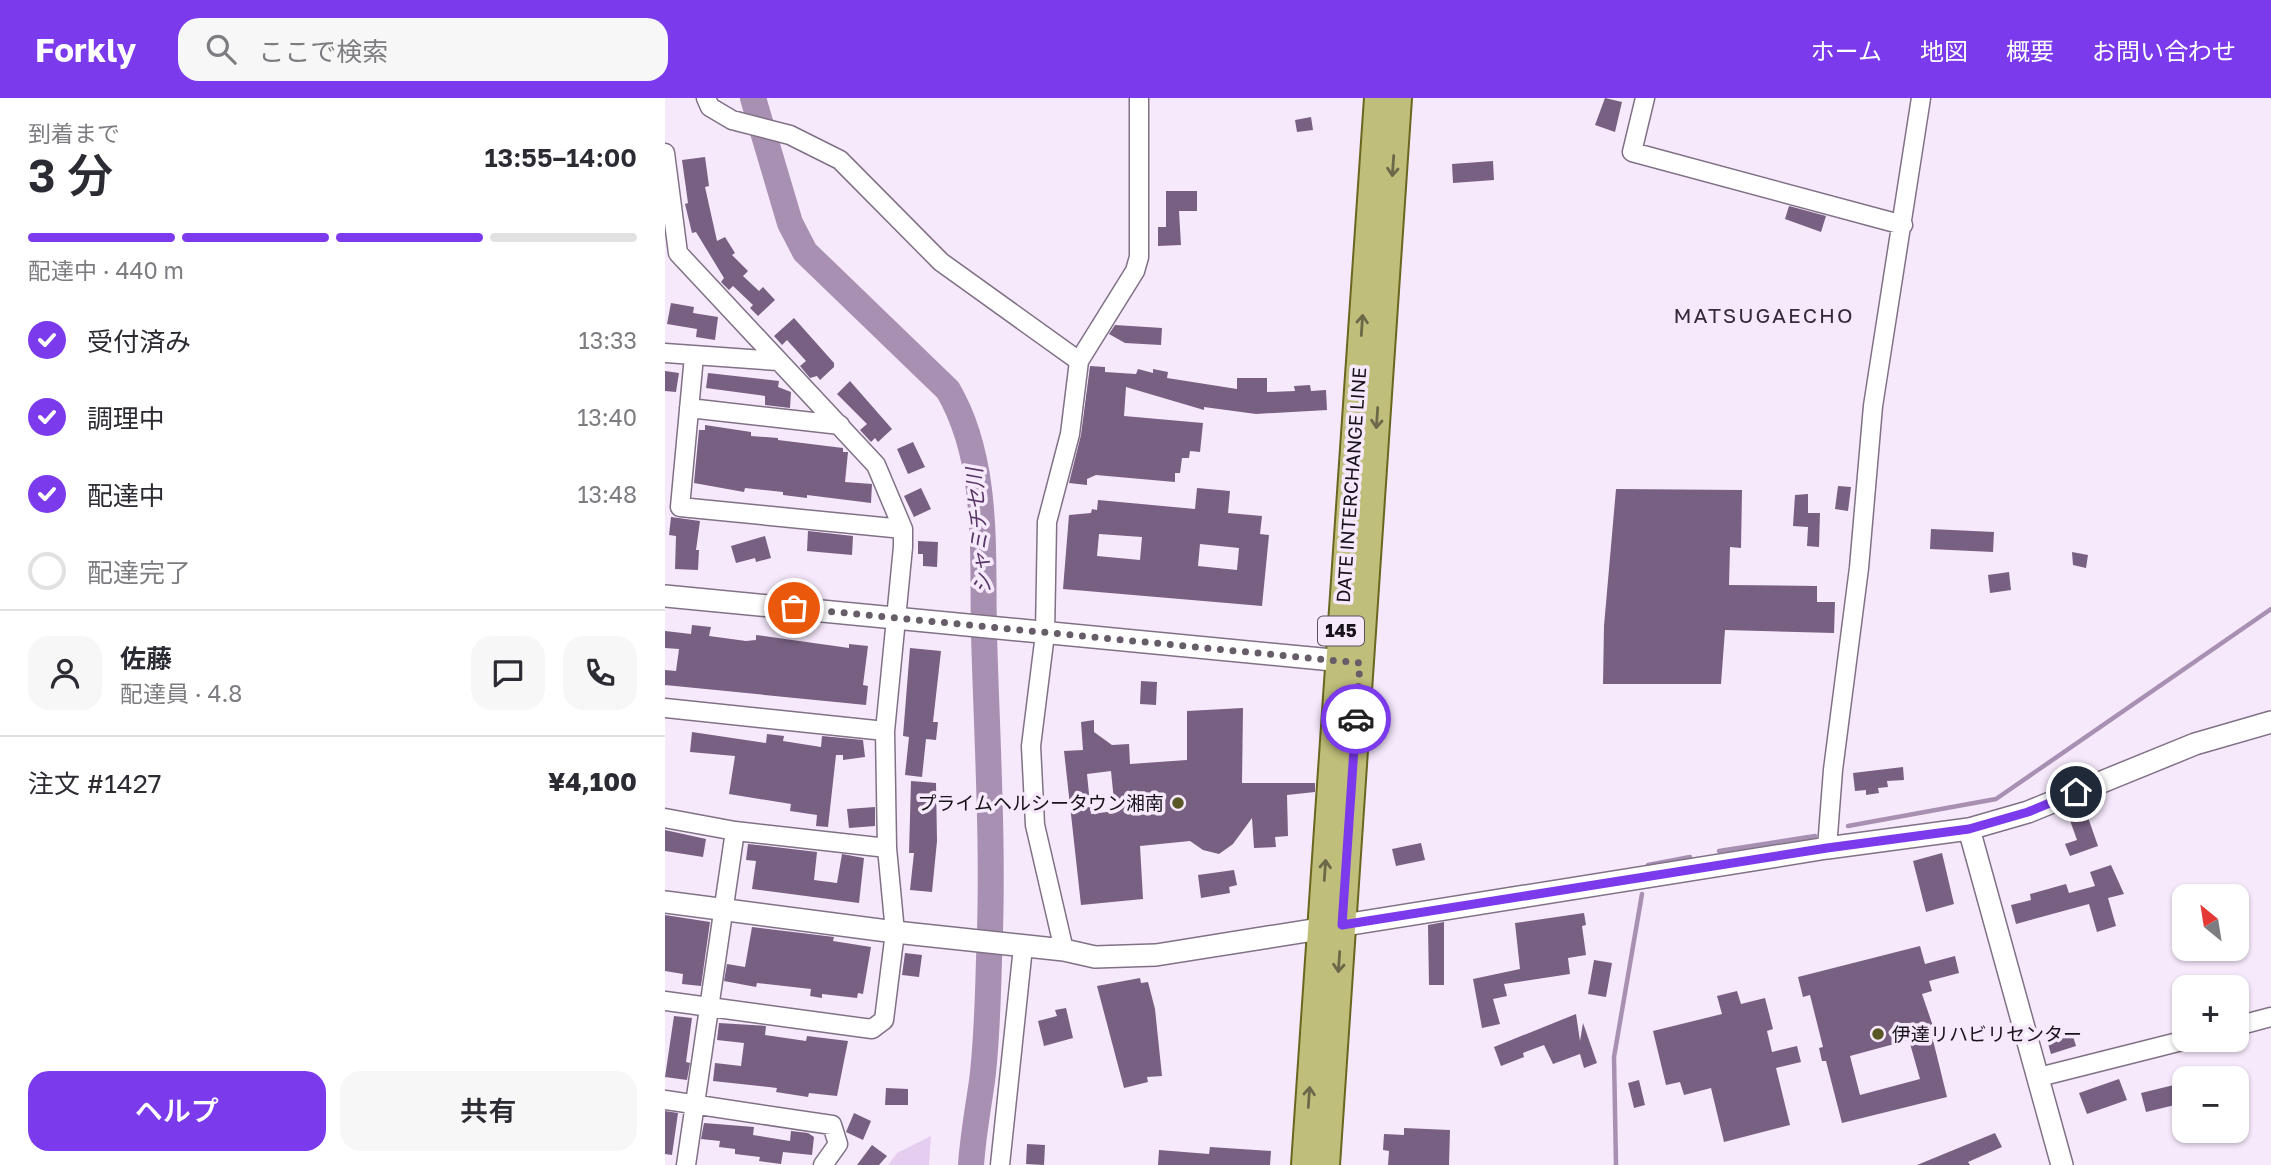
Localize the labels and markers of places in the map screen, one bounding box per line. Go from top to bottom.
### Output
pin [764,578,824,638]
pin [2046,762,2106,822]
place label: プライムヘルシータウン湘南 [917,791,1164,814]
marker: プライムヘルシータウン湘南 [1170,795,1186,811]
place label: 伊達リハビリセンター [1892,1022,2082,1045]
marker: 伊達リハビリセンター [1870,1026,1886,1042]

